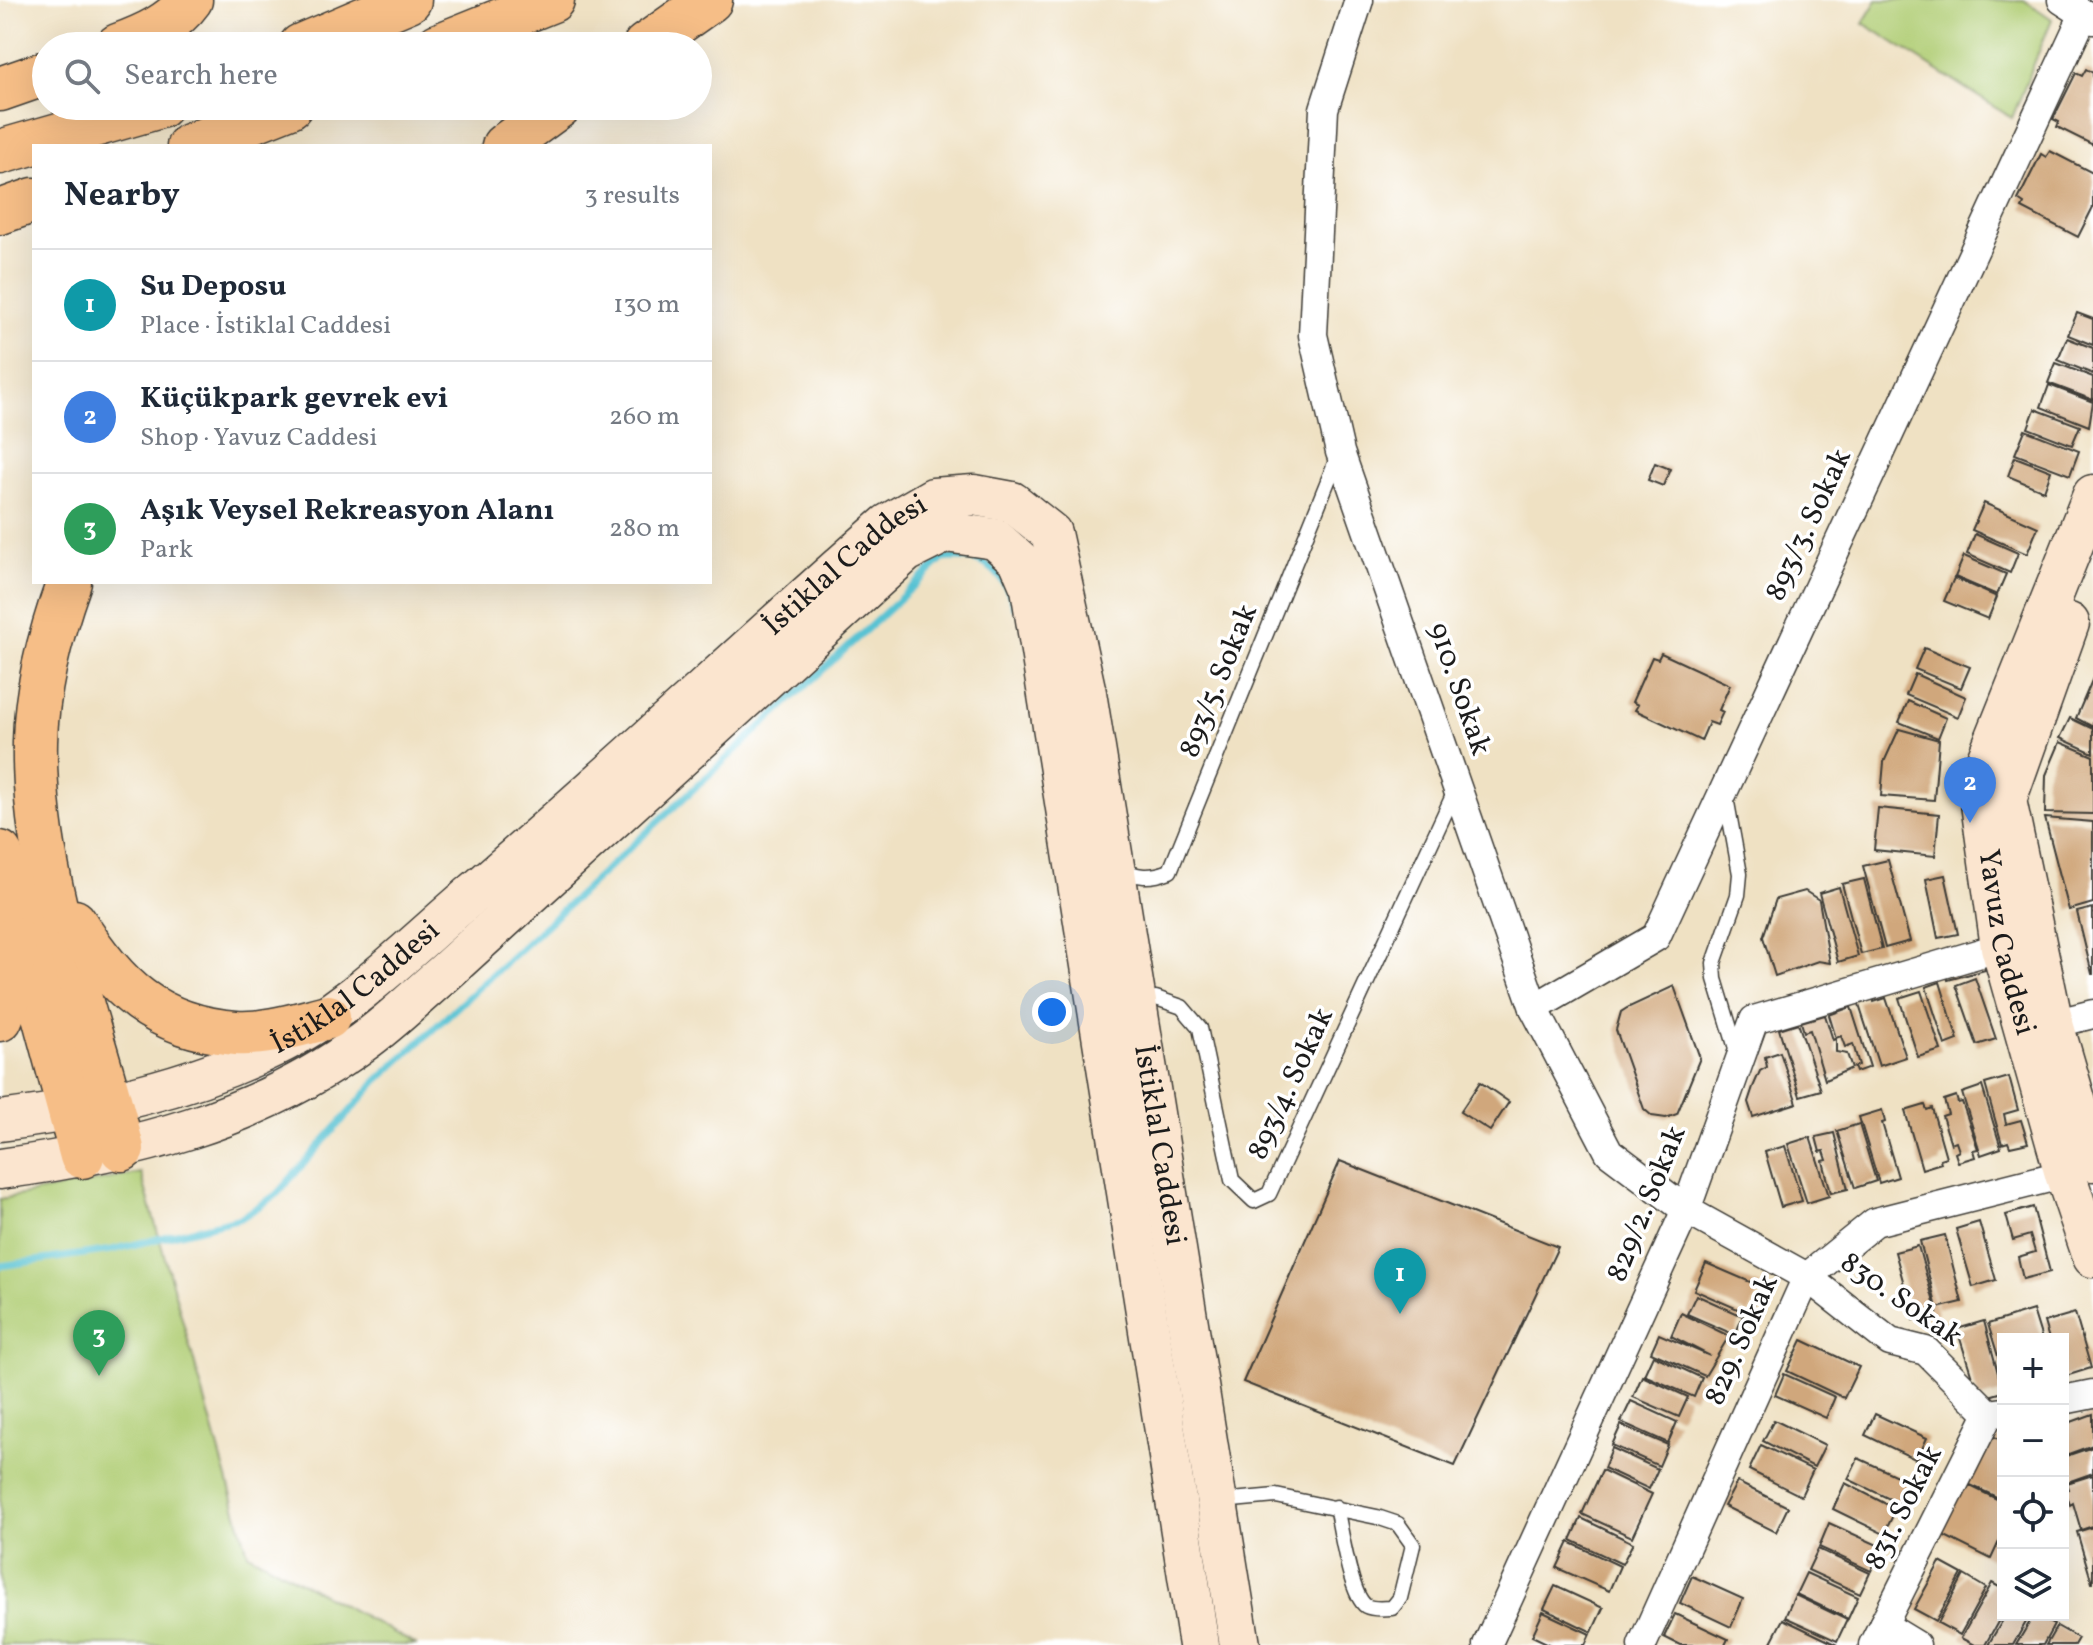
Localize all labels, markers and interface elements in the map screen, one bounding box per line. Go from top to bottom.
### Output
search box [32,32,712,120]
icon: search [60,54,104,98]
text: Search here [124,55,278,97]
text: Nearby [64,173,180,220]
text: 3 results [584,178,680,214]
text: Su Deposu [140,266,287,308]
text: 1 [85,287,95,323]
text: 130 m [613,287,680,323]
text: Place · İstiklal Caddesi [140,308,391,344]
text: Küçükpark gevrek evi [140,378,448,420]
text: 2 [83,399,97,435]
text: 260 m [609,399,680,435]
text: Shop · Yavuz Caddesi [140,420,377,456]
street label: 893/3. Sokak [1755,442,1863,608]
street label: İstiklal Caddesi [754,484,935,646]
text: Aşık Veysel Rekreasyon Alanı [140,490,554,532]
text: 3 [83,511,97,547]
text: 280 m [609,511,680,547]
text: Park [140,532,193,568]
street label: 893/5. Sokak [1169,598,1269,764]
street label: 910. Sokak [1417,617,1501,761]
pin: 2 [1944,757,1996,823]
street label: Yavuz Caddesi [1967,847,2046,1040]
street label: İstiklal Caddesi [264,911,450,1066]
your location [1032,992,1072,1032]
street label: 893/4. Sokak [1237,1001,1345,1167]
street label: İstiklal Caddesi [1122,1042,1196,1248]
street label: 829/2. Sokak [1597,1120,1697,1288]
street label: 830. Sokak [1831,1242,1971,1358]
pin: 1 [1374,1248,1426,1314]
street label: 829. Sokak [1694,1268,1790,1412]
pin: 3 [73,1310,125,1376]
map controls [1997,1333,2069,1621]
button: + [1997,1333,2069,1405]
button: − [1997,1405,2069,1477]
street label: 831. Sokak [1855,1438,1953,1578]
button: locate [1997,1477,2069,1549]
button: layers [1997,1549,2069,1621]

